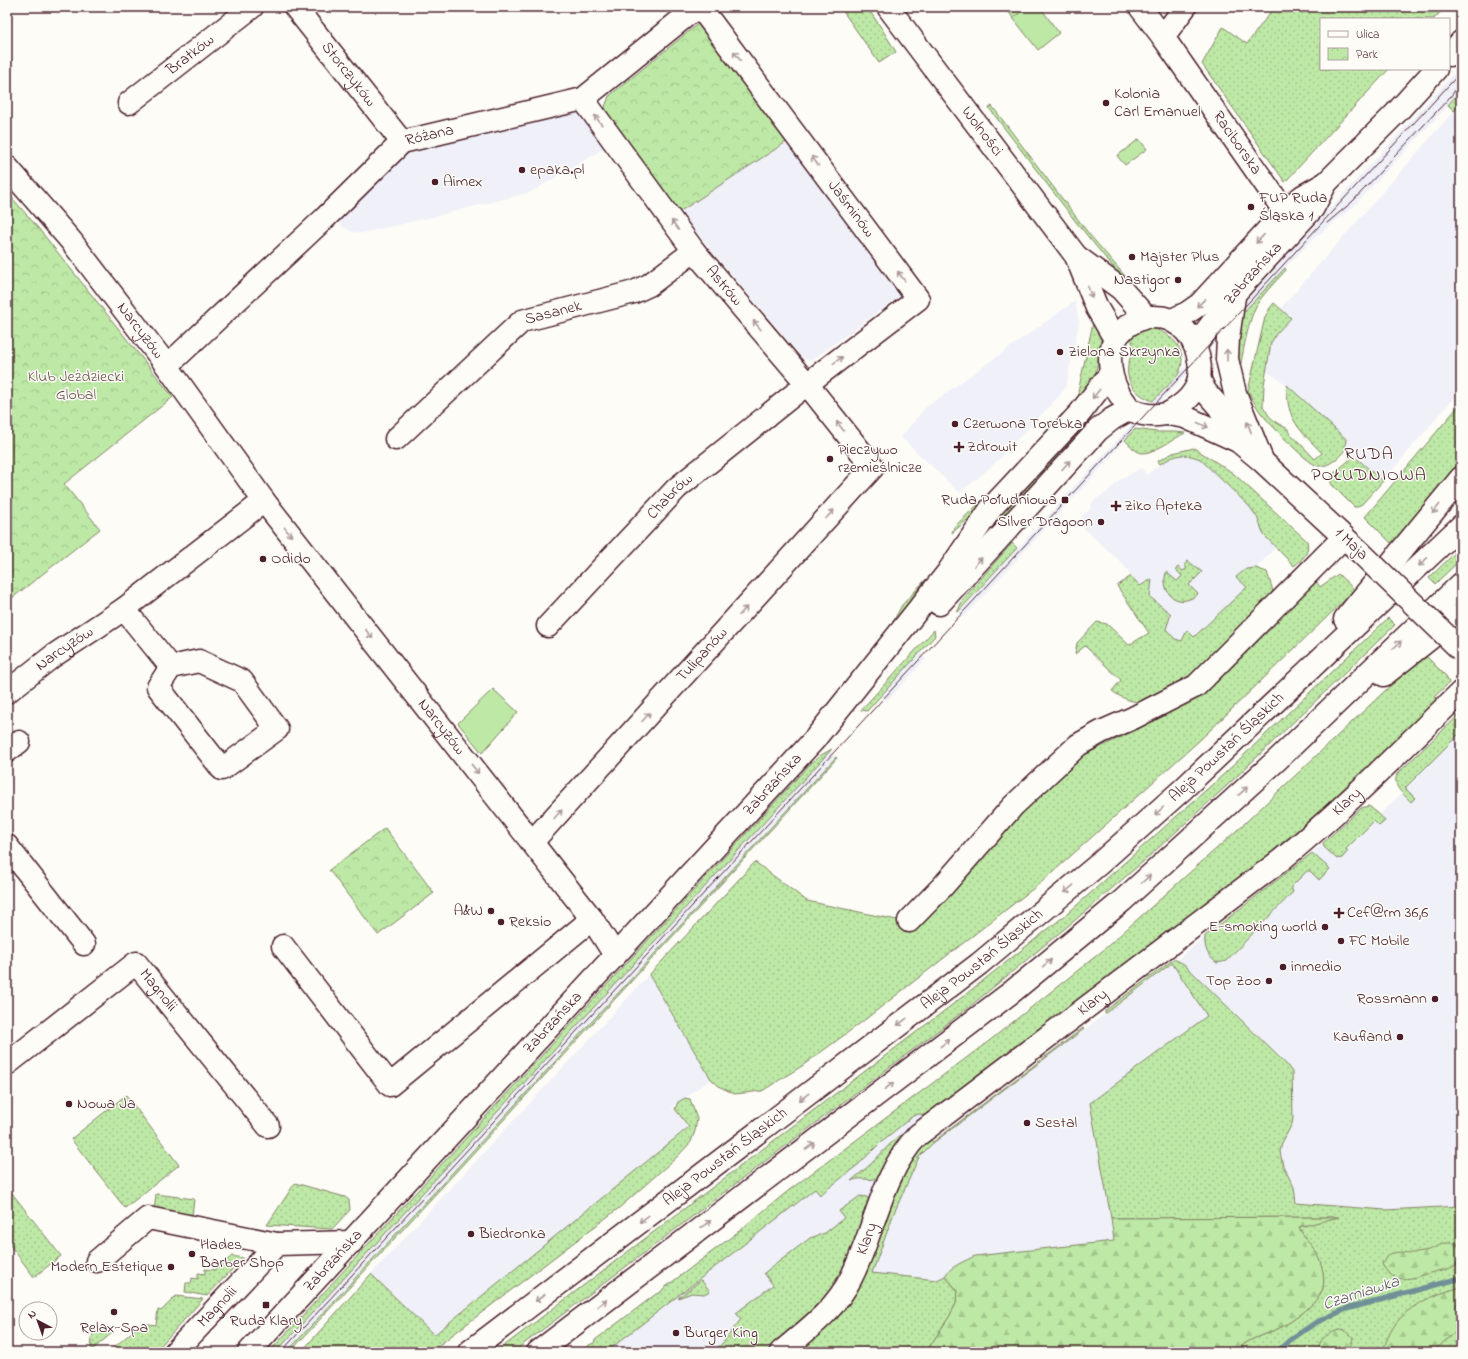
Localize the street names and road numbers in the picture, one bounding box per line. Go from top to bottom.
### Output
street label: Bratków [160,28,220,82]
street label: Storczyków [315,37,382,112]
street label: Wolności [955,101,1009,162]
street label: Raciborska [1206,106,1268,180]
street label: Różana [403,118,456,153]
street label: Jaśminów [821,175,881,243]
street label: Zabrzańska [1218,236,1288,310]
street label: Astrów [699,260,749,312]
street label: Sasanek [522,294,585,332]
street label: Narcyzów [110,297,170,364]
street label: Chabrów [641,468,698,525]
street label: 1 Maja [1328,522,1374,566]
street label: Narcyzów [30,620,98,677]
street label: Tulipanów [671,622,734,688]
street label: Aleja Powstań Śląskich [1164,687,1290,808]
street label: Narcyzów [412,694,471,760]
street label: Zabrzańska [737,748,808,822]
street label: Klary [1327,782,1368,822]
street label: Aleja Powstań Śląskich [916,903,1049,1016]
street label: Magnolii [133,963,183,1017]
street label: Klary [1072,983,1113,1022]
street label: Zabrzańska [518,986,588,1060]
street label: Aleja Powstań Śląskich [658,1102,793,1212]
street label: Klary [850,1219,884,1259]
street label: Zabrzańska [298,1224,368,1298]
street label: Magnolii [192,1281,243,1333]

